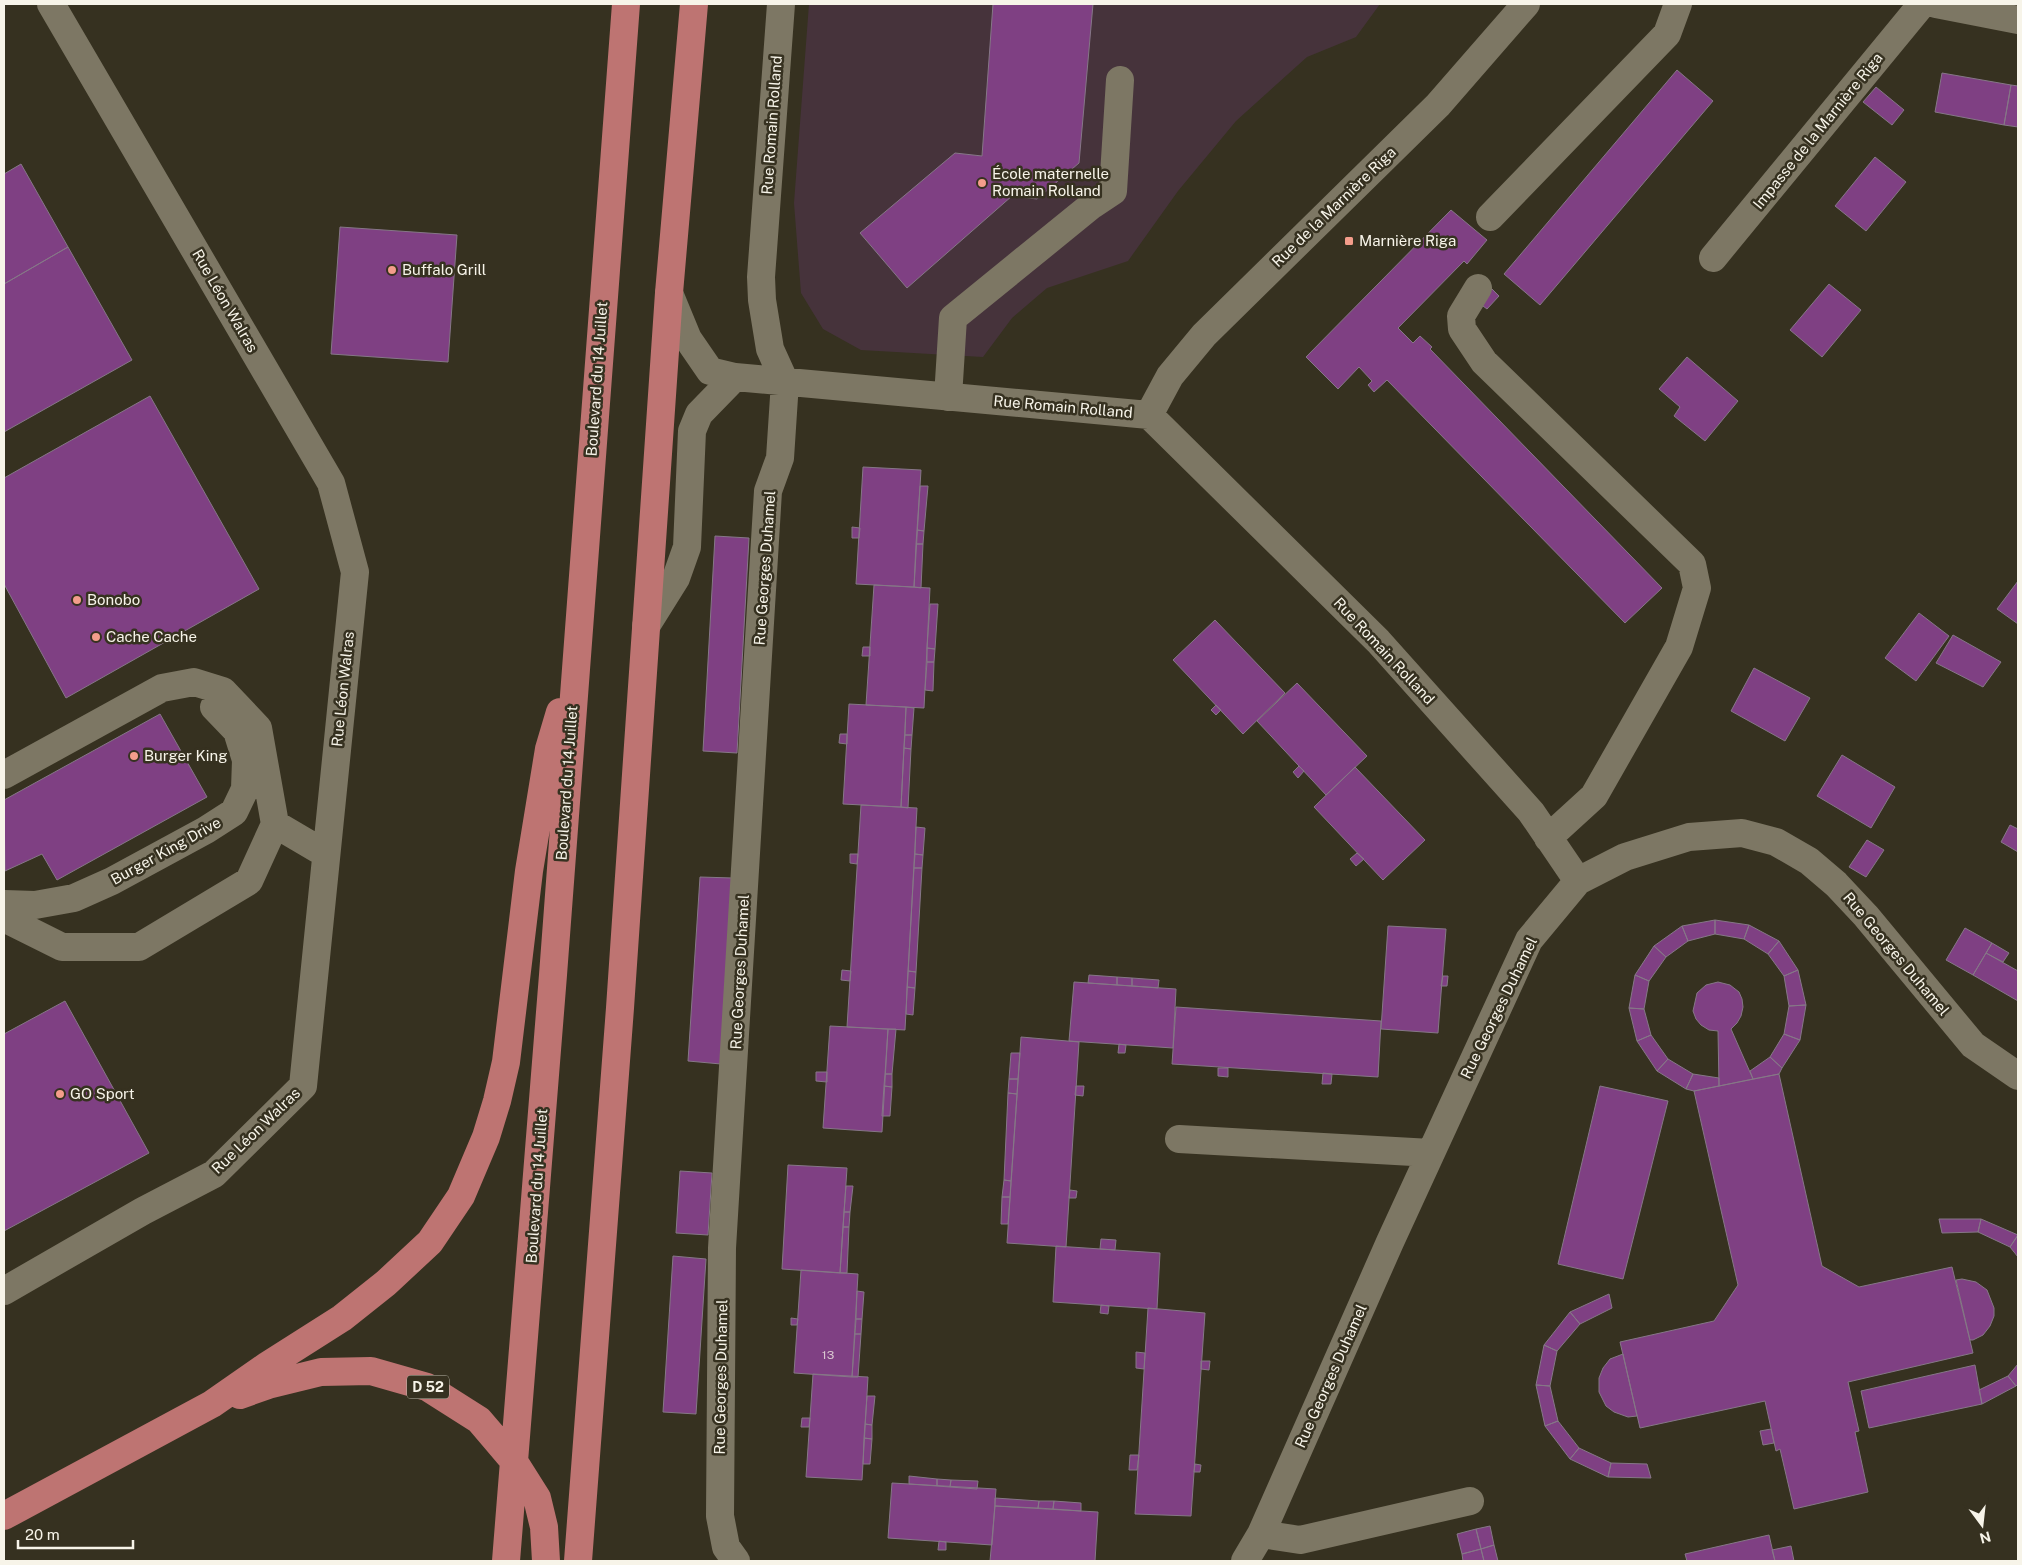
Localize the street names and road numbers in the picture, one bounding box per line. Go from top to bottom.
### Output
street label: Impasse de la Marnière Riga [1749,49,1886,212]
street label: Rue Romain Rolland [758,55,785,195]
street label: Rue de la Marnière Riga [1268,143,1399,270]
street label: Rue Léon Walras [189,246,262,355]
street label: Boulevard du 14 Juillet [583,301,610,457]
street label: Rue Romain Rolland [993,392,1133,421]
street label: Rue Georges Duhamel [751,490,778,646]
street label: Rue Romain Rolland [1331,594,1438,707]
street label: Rue Léon Walras [328,630,357,747]
street label: Boulevard du 14 Juillet [553,705,580,861]
street label: Burger King Drive [108,813,224,888]
street label: Rue Georges Duhamel [1840,889,1953,1019]
street label: Rue Georges Duhamel [727,894,752,1050]
street label: Rue Georges Duhamel [1457,934,1540,1081]
street label: Rue Léon Walras [208,1084,303,1177]
street label: Boulevard du 14 Juillet [523,1108,550,1264]
street label: Rue Georges Duhamel [711,1299,730,1455]
street label: Rue Georges Duhamel [1291,1301,1370,1450]
road number: D 52 [407,1375,449,1398]

